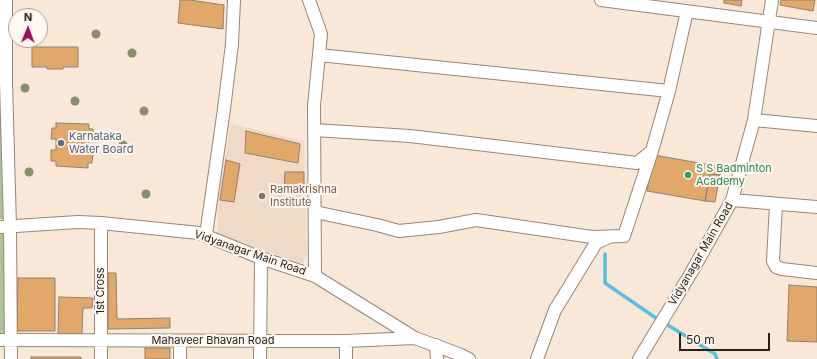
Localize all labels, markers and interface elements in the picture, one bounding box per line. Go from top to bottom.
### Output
north arrow [8,8,48,48]
text: N [24,10,33,24]
place label: Karnataka Water Board [69,130,133,156]
marker: Karnataka Water Board [56,138,66,148]
place label: S S Badminton Academy [696,162,772,188]
marker: S S Badminton Academy [683,170,693,180]
place label: Ramakrishna Institute [270,183,337,209]
marker: Ramakrishna Institute [257,191,267,201]
street label: Vidyanagar Main Road [666,200,736,308]
street label: Vidyanagar Main Road [192,228,308,278]
street label: 1st Cross [94,267,108,315]
scale bar [681,325,772,351]
text: 50 m [686,332,715,347]
street label: Mahaveer Bhavan Road [152,334,274,348]

